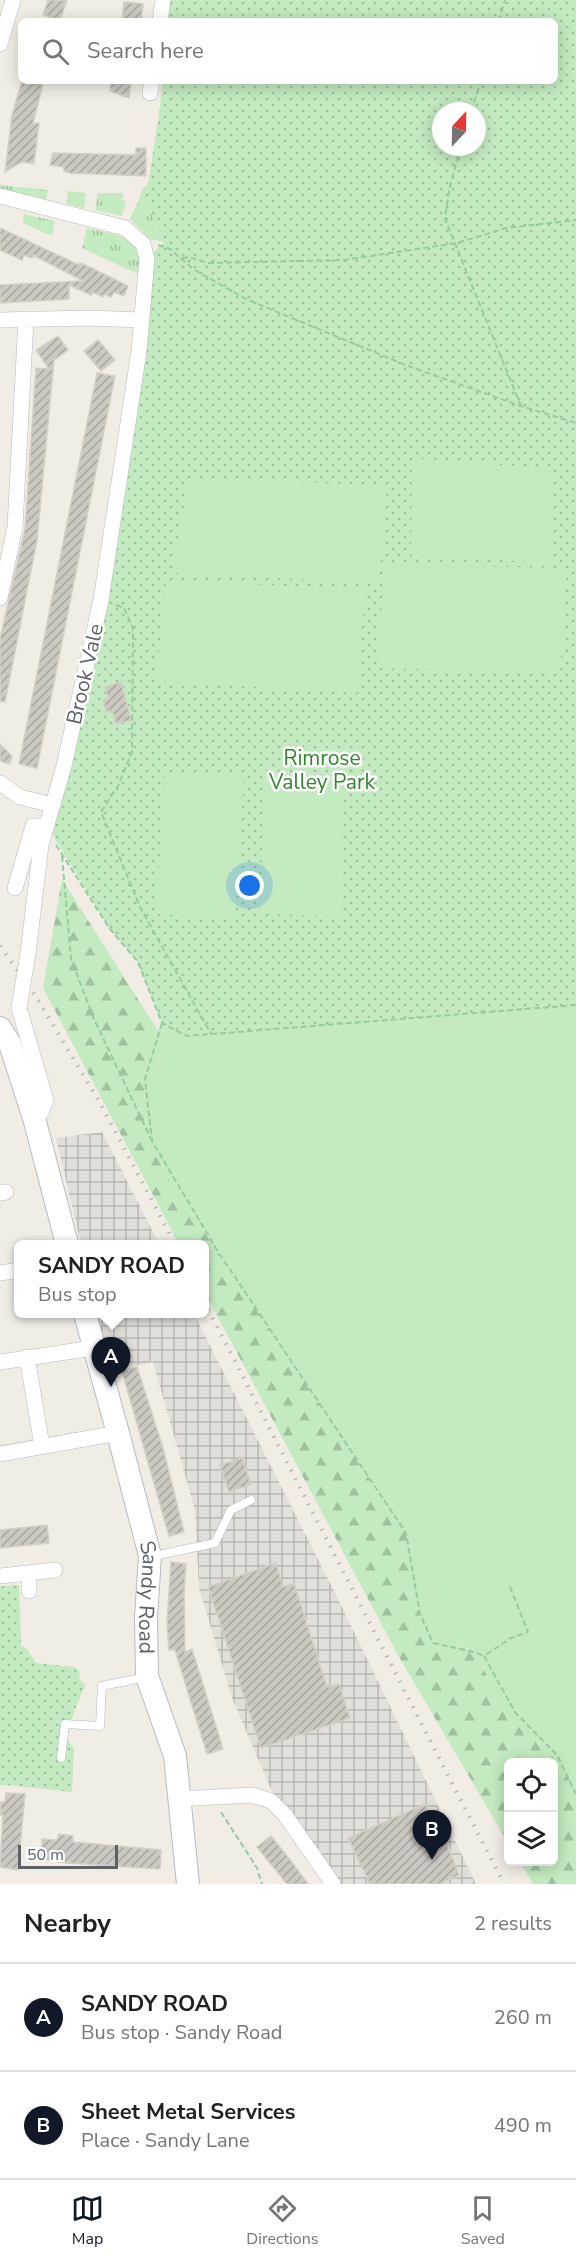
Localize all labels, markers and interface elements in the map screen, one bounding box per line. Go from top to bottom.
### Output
search box [18,18,558,84]
icon: search [39,35,72,68]
text: Search here [87,36,204,66]
north arrow [432,102,486,156]
street label: Brook Vale [60,621,110,727]
park label: Rimrose Valley Park [268,744,375,796]
your location [235,871,264,900]
popup [14,1240,209,1318]
text: SANDY ROAD [38,1251,185,1281]
text: Bus stop [38,1281,117,1308]
pin: A [92,1338,130,1387]
street label: Sandy Road [132,1538,164,1654]
map controls [504,1758,558,1866]
button: locate [504,1758,558,1812]
pin: B [412,1810,452,1860]
button: layers [504,1812,558,1866]
scale bar [18,1842,118,1870]
text: 50 m [27,1844,64,1866]
text: Nearby [24,1906,111,1941]
text: 2 results [474,1910,552,1937]
text: SANDY ROAD [81,1989,228,2019]
text: A [36,2004,51,2031]
text: 260 m [494,2004,552,2031]
text: Bus stop · Sandy Road [81,2019,282,2046]
text: Sheet Metal Services [81,2097,295,2127]
text: B [37,2112,50,2139]
text: 490 m [494,2112,552,2139]
text: Place · Sandy Lane [81,2127,250,2154]
tab: Map [71,2192,104,2250]
tab: Directions [246,2192,318,2250]
tab: Saved [461,2192,505,2250]

